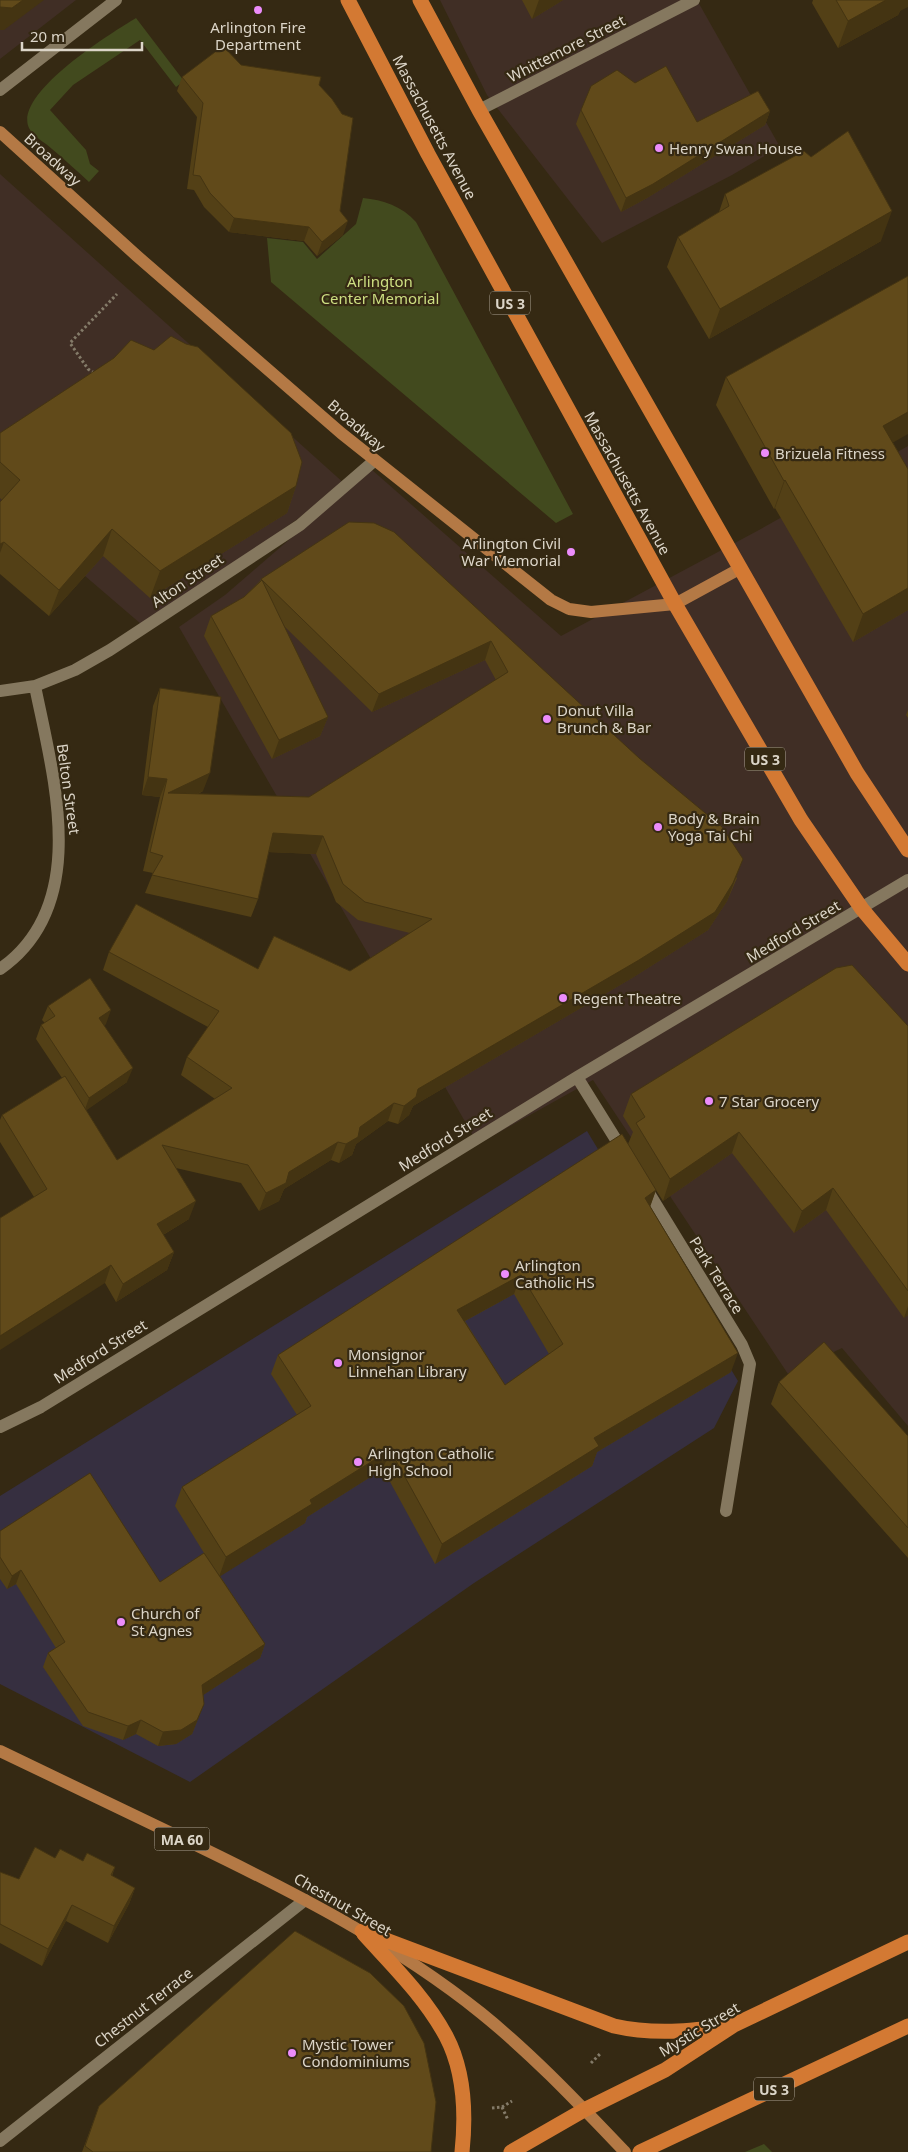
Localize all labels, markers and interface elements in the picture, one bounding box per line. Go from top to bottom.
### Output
marker: Arlington Fire Department [252,4,264,16]
street label: Whittemore Street [504,9,629,86]
place label: Arlington Fire Department [210,17,306,54]
scale bar [22,20,142,52]
text: 20 m [30,26,65,46]
street label: Massachusetts Avenue [388,51,482,203]
street label: Broadway [20,128,86,190]
place label: Henry Swan House [669,138,802,158]
marker: Henry Swan House [653,142,665,154]
park label: Arlington Center Memorial [321,271,439,308]
road number: US 3 [490,292,530,314]
street label: Broadway [324,394,390,456]
street label: Massachusetts Avenue [580,408,676,558]
place label: Brizuela Fitness [775,443,885,463]
marker: Brizuela Fitness [759,447,771,459]
place label: Arlington Civil War Memorial [461,533,561,570]
marker: Arlington Civil War Memorial [565,546,577,558]
street label: Alton Street [147,548,227,611]
place label: Donut Villa Brunch & Bar [557,700,651,737]
marker: Donut Villa Brunch & Bar [541,713,553,725]
street label: Belton Street [53,742,85,836]
road number: US 3 [745,748,785,771]
place label: Body & Brain Yoga Tai Chi [668,808,760,845]
marker: Body & Brain Yoga Tai Chi [652,821,664,833]
street label: Medford Street [742,895,844,967]
place label: Regent Theatre [573,988,681,1008]
marker: Regent Theatre [557,992,569,1004]
place label: 7 Star Grocery [719,1091,819,1111]
marker: 7 Star Grocery [703,1095,715,1107]
street label: Medford Street [395,1102,496,1176]
street label: Park Terrace [685,1233,749,1317]
place label: Arlington Catholic HS [515,1255,595,1292]
marker: Arlington Catholic HS [499,1268,511,1280]
street label: Medford Street [50,1314,151,1388]
place label: Monsignor Linnehan Library [348,1344,467,1381]
marker: Monsignor Linnehan Library [332,1357,344,1369]
place label: Arlington Catholic High School [368,1443,494,1480]
marker: Arlington Catholic High School [352,1456,364,1468]
place label: Church of St Agnes [131,1603,200,1640]
marker: Church of St Agnes [115,1616,127,1628]
road number: MA 60 [154,1828,210,1850]
street label: Chestnut Street [291,1868,396,1940]
street label: Chestnut Terrace [90,1962,196,2052]
street label: Mystic Street [655,1997,744,2061]
place label: Mystic Tower Condominiums [302,2034,410,2071]
marker: Mystic Tower Condominiums [286,2047,298,2059]
road number: US 3 [754,2078,794,2100]

